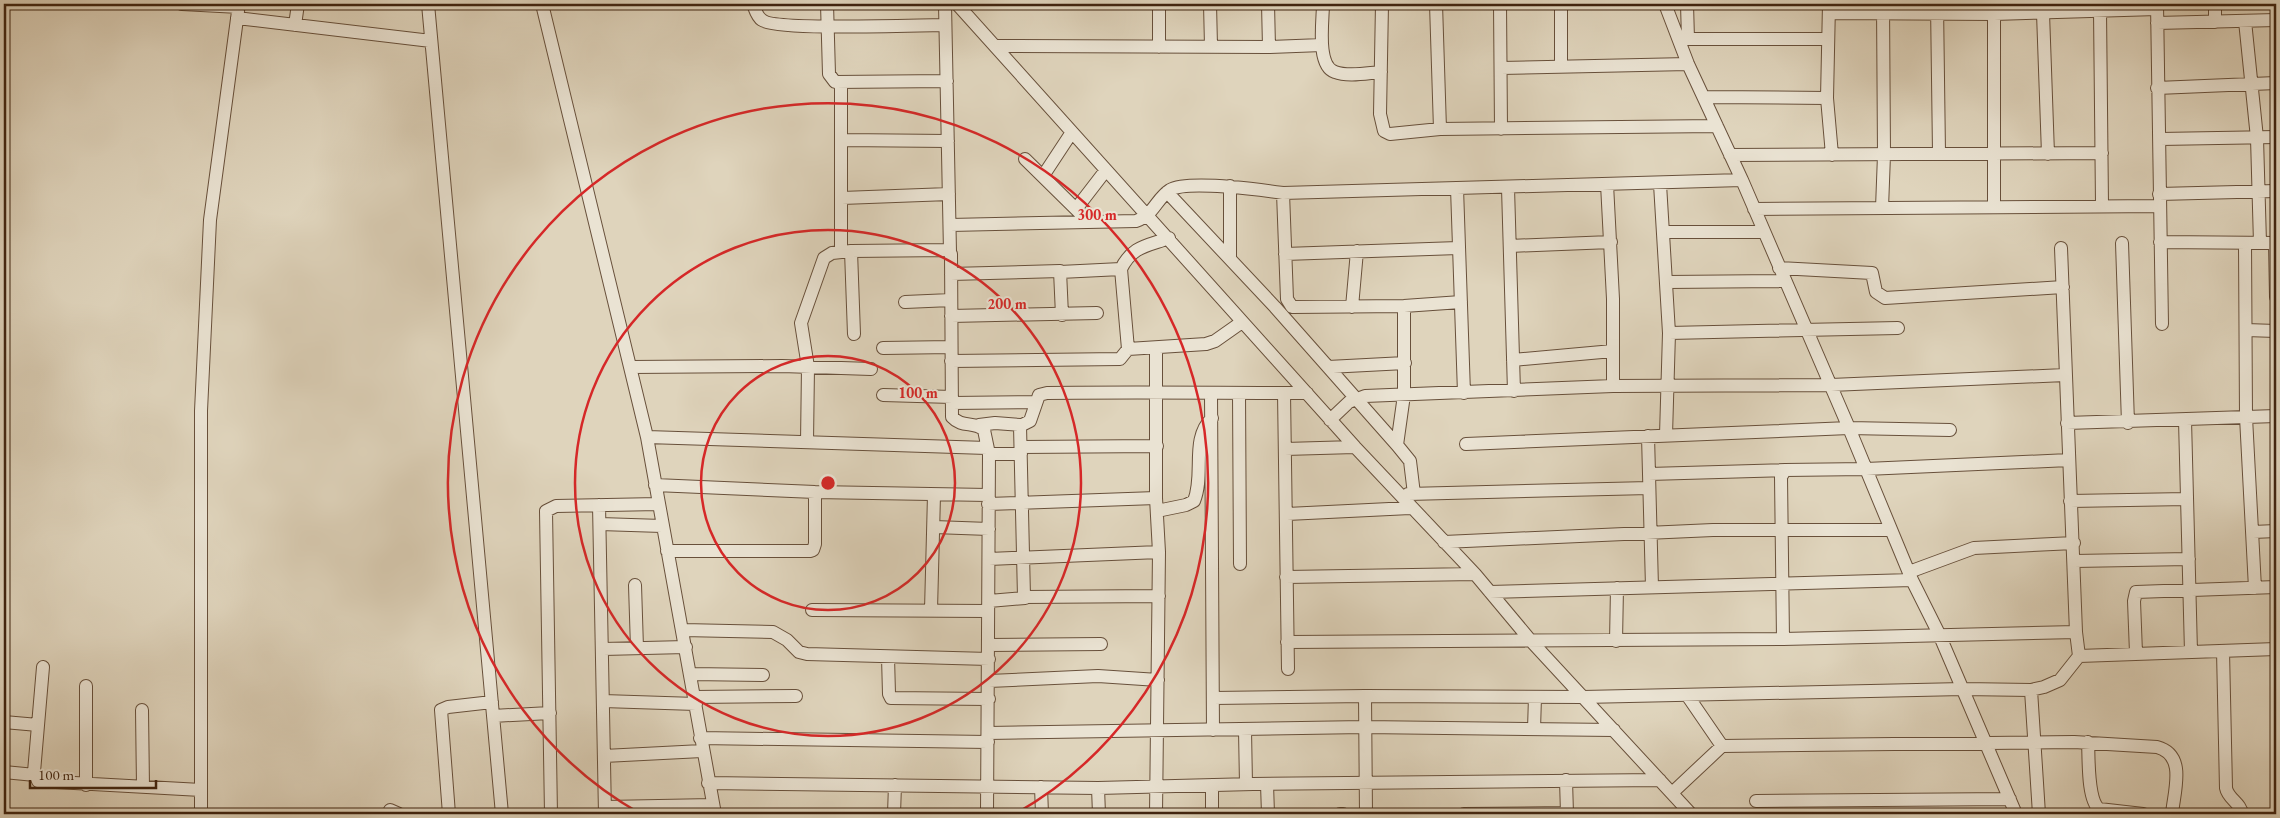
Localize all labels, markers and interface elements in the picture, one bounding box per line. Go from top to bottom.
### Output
text: 300 m [1077,205,1117,224]
text: 200 m [987,294,1027,313]
text: 100 m [898,383,938,402]
centre of rings [819,474,837,492]
scale bar [30,758,156,790]
text: 100 m [38,765,75,784]

